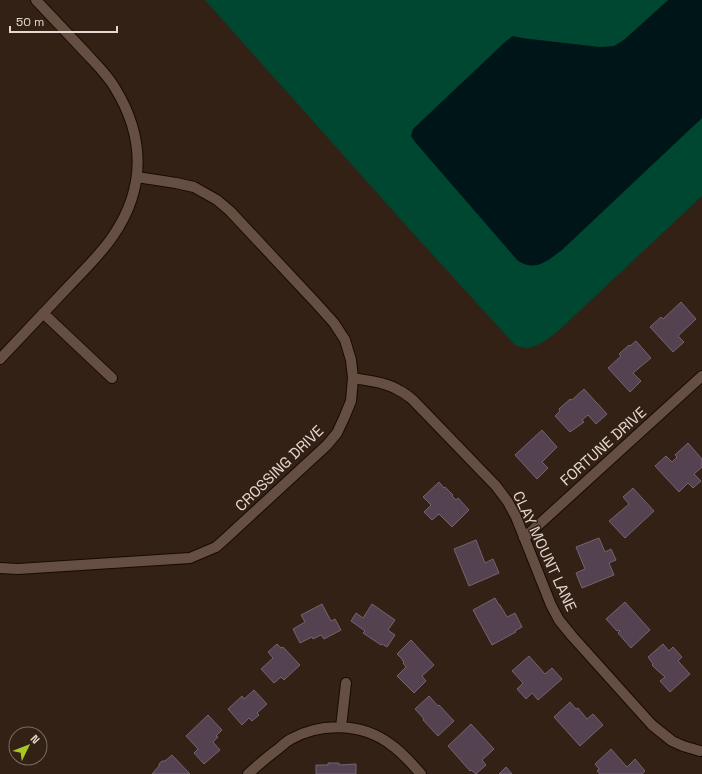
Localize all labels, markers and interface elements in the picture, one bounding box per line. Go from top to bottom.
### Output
scale bar [10,8,117,34]
text: 50 m [16,14,44,30]
street label: FORTUNE DRIVE [556,402,650,490]
street label: CROSSING DRIVE [231,421,327,515]
street label: CLAY MOUNT LANE [509,488,581,614]
north arrow [8,726,48,766]
text: N [28,732,43,747]

